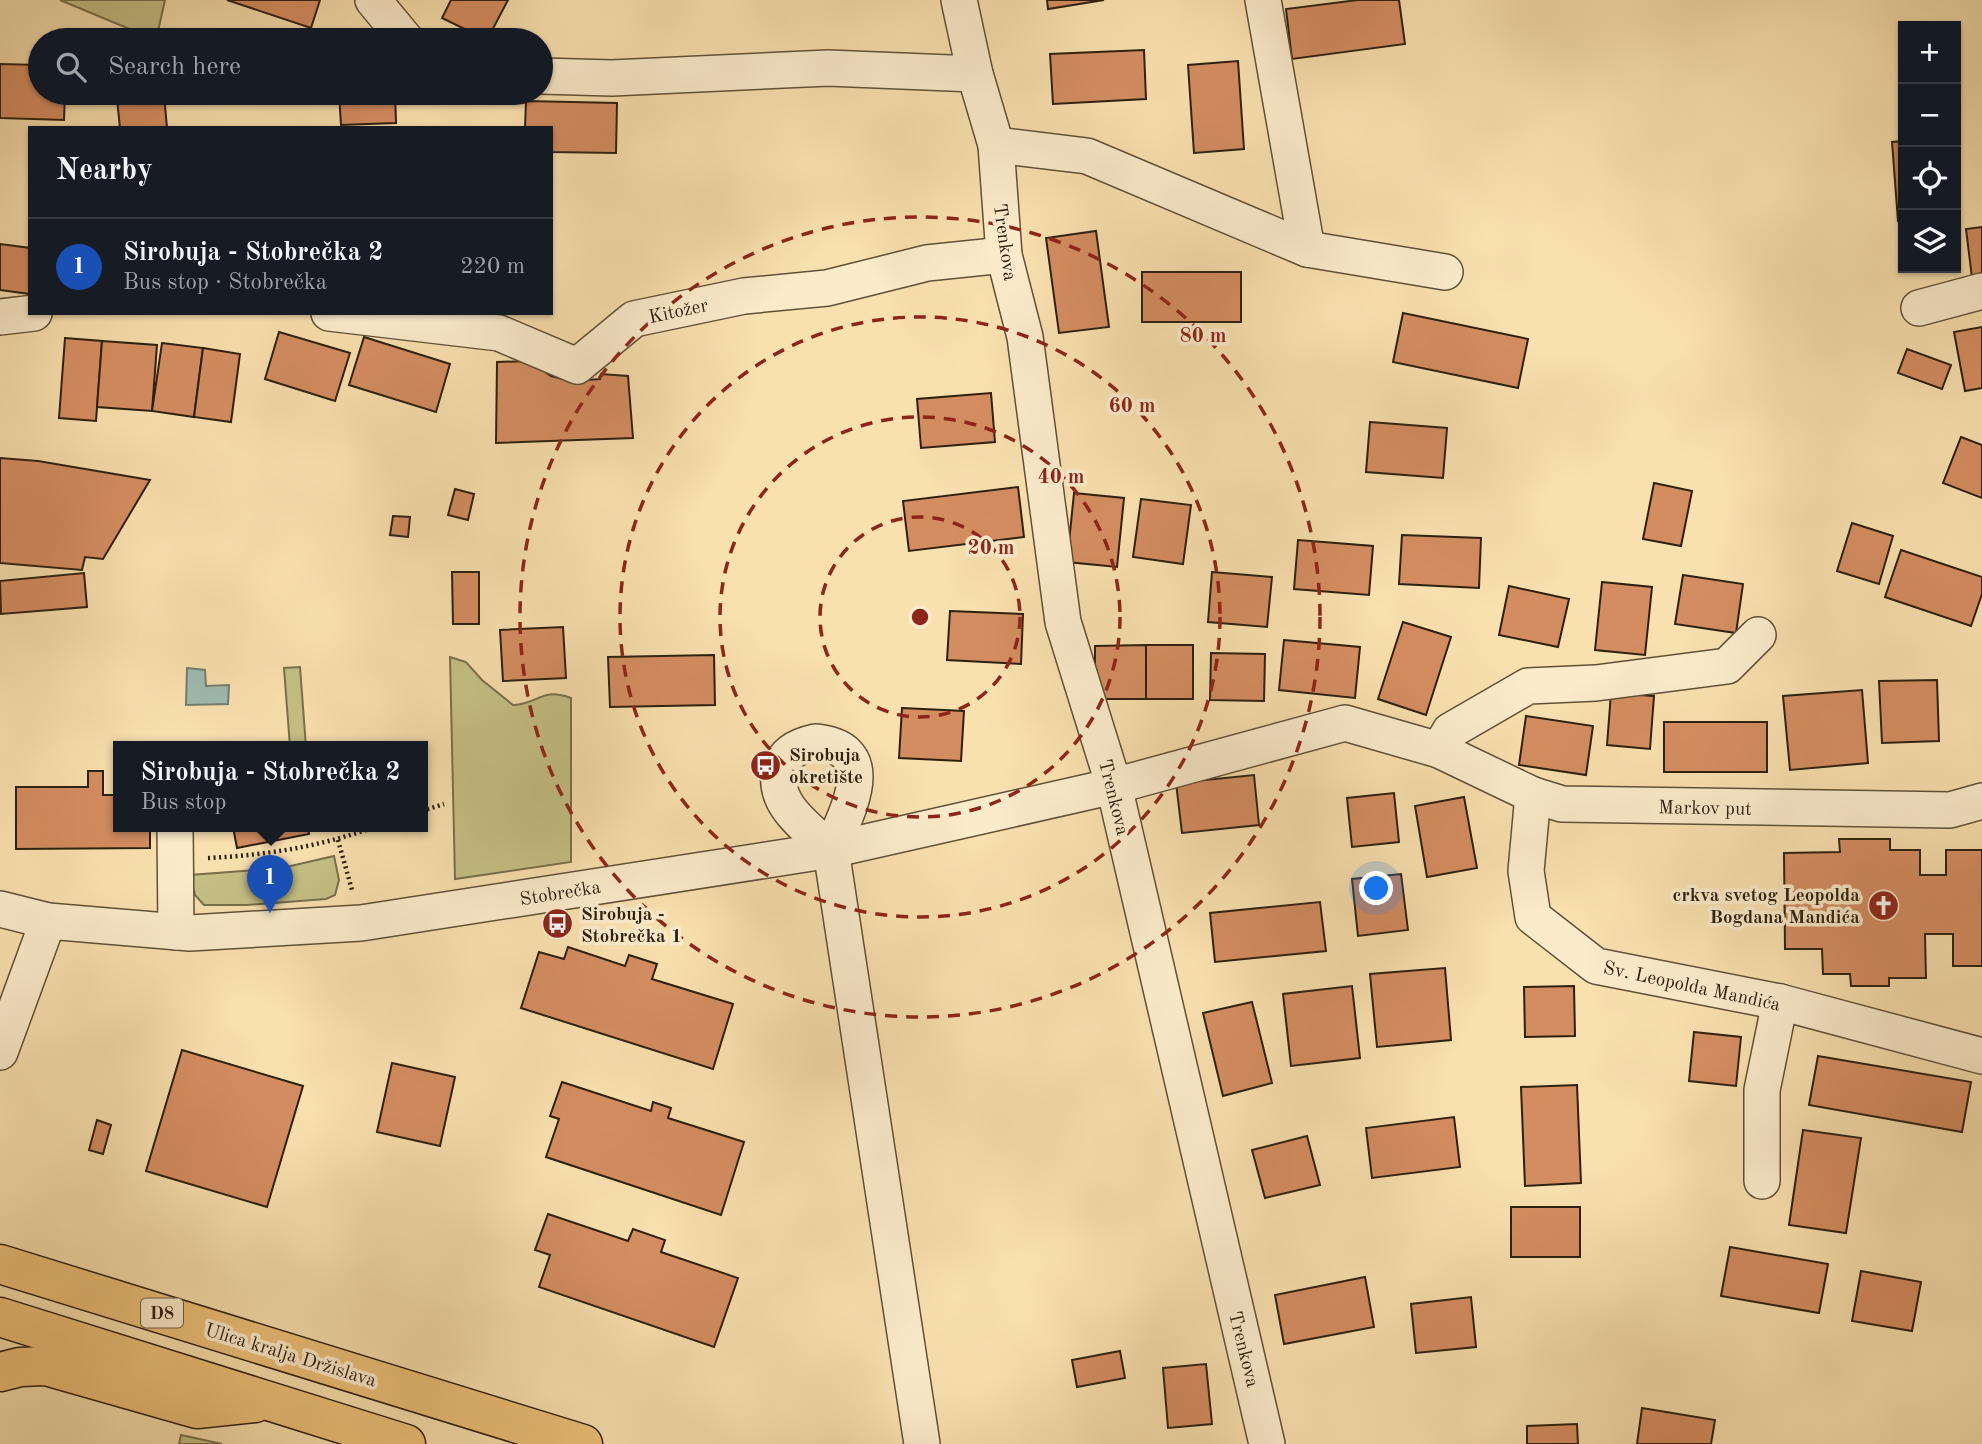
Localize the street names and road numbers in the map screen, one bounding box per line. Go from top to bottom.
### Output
street label: Trenkova [989,203,1018,283]
street label: Kitožer [647,297,710,328]
street label: Trenkova [1094,758,1131,838]
street label: Markov put [1658,799,1752,820]
street label: Stobrečka [519,879,603,910]
street label: Sv. Leopolda Mandića [1601,959,1782,1016]
road number: D8 [141,1298,183,1328]
street label: Trenkova [1224,1310,1261,1390]
street label: Ulica kralja Držislava [202,1321,379,1392]

